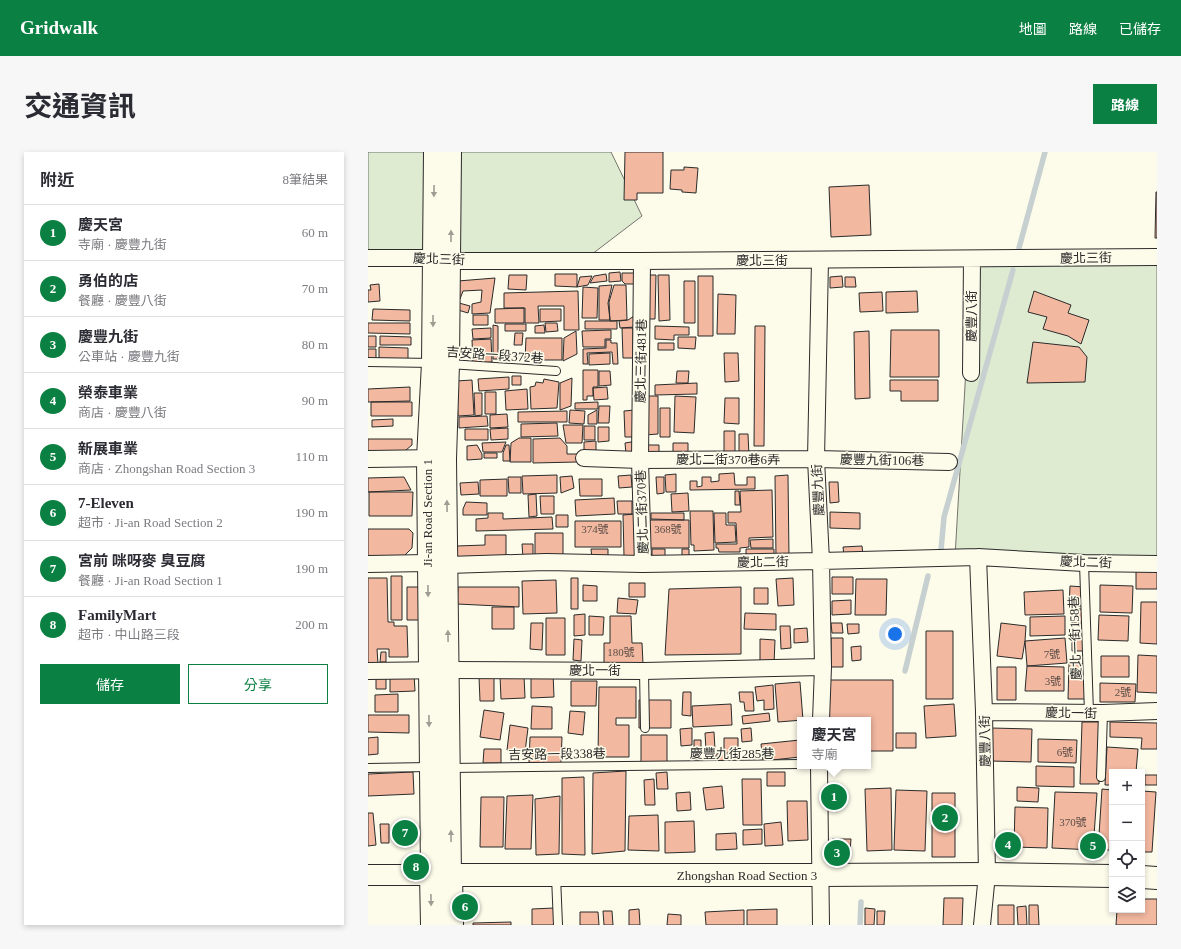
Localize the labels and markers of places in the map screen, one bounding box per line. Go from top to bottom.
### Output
pin: 1 [821,782,847,812]
pin: 2 [932,803,958,833]
pin: 7 [392,818,418,848]
pin: 4 [995,830,1021,860]
pin: 5 [1080,831,1106,861]
pin: 3 [824,838,850,868]
pin: 8 [403,852,429,882]
pin: 6 [452,892,478,922]

